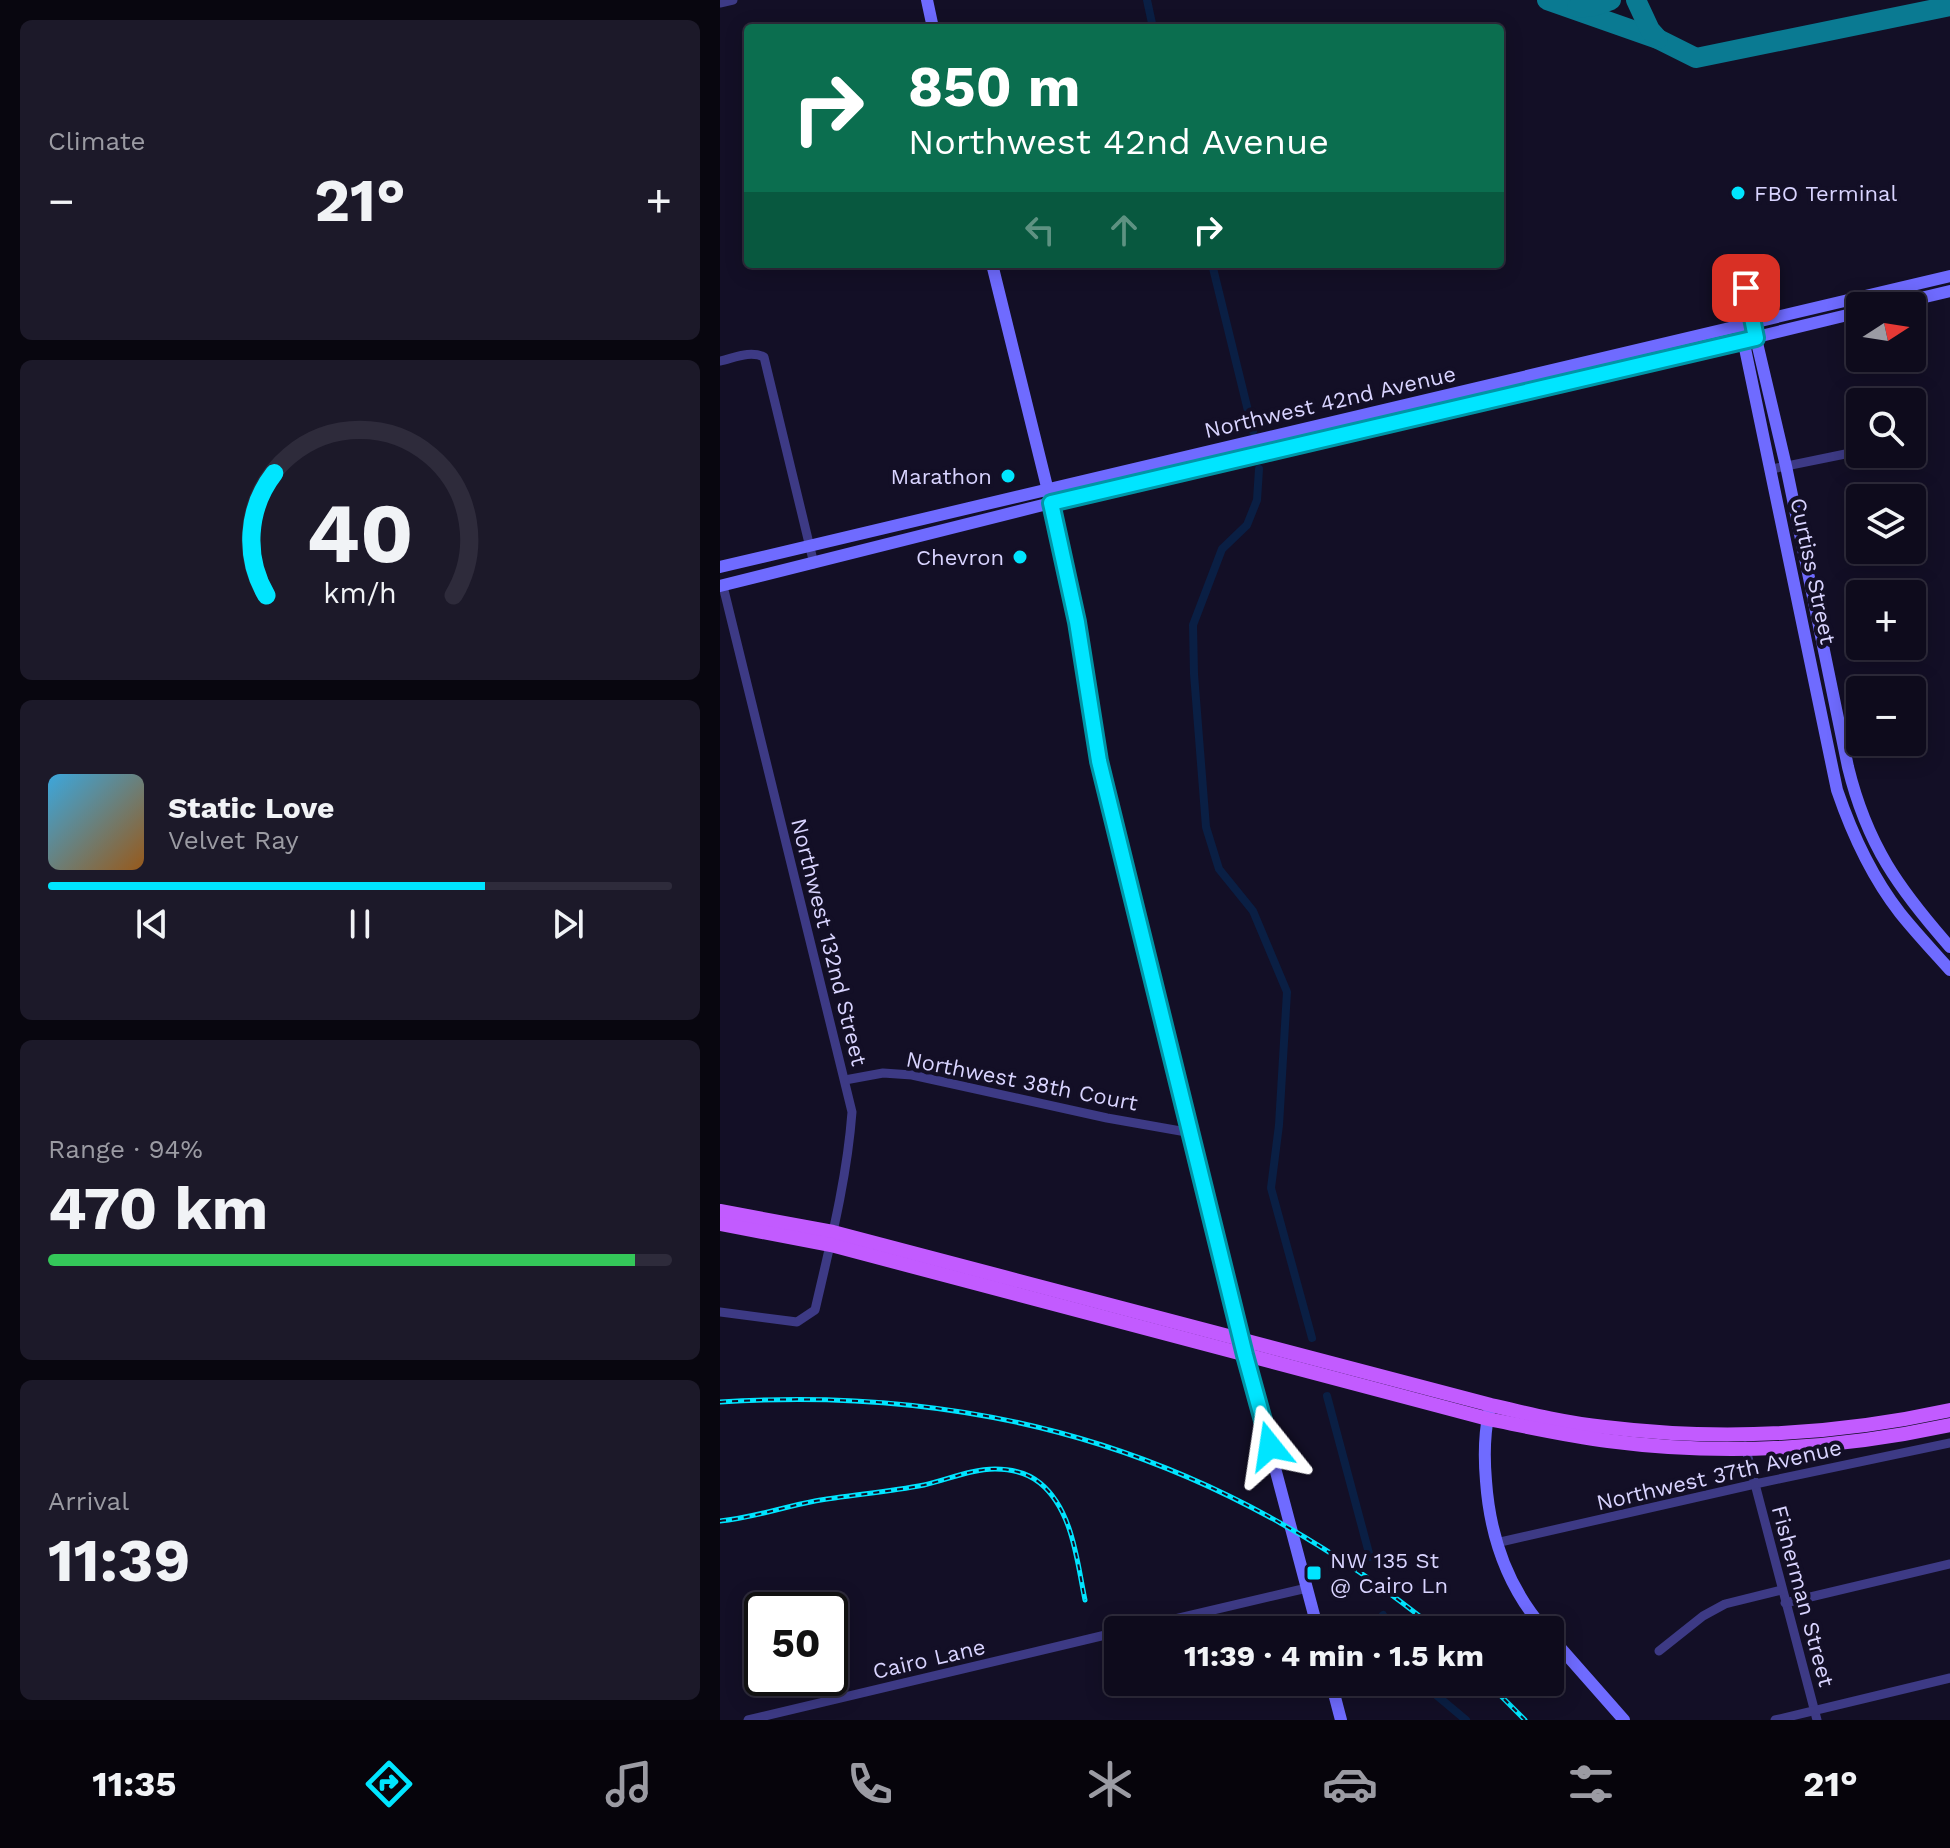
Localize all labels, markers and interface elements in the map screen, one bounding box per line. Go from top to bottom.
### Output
text: 850 m [908,54,1081,120]
icon: right [776,56,880,160]
text: Northwest 42nd Avenue [908,121,1329,163]
text: Climate [48,126,146,156]
text: 21° [314,165,406,236]
text: − [48,175,75,227]
text: + [645,175,672,227]
place label: FBO Terminal [1754,181,1898,206]
marker: FBO Terminal [1729,184,1747,202]
icon: left [1018,208,1062,252]
icon: ahead [1102,208,1146,252]
icon: right [1186,208,1230,252]
pin [1712,254,1780,322]
icon: arrive [1724,266,1768,310]
north arrow [1846,292,1926,372]
map controls [1846,292,1926,756]
street label: Northwest 42nd Avenue [1202,361,1458,443]
button: search [1846,388,1926,468]
place label: Marathon [891,464,992,489]
marker: Marathon [999,467,1017,485]
button: layers [1846,484,1926,564]
text: 40 [306,485,414,582]
street label: Curtiss Street [1785,496,1841,646]
place label: Chevron [916,545,1004,570]
marker: Chevron [1011,548,1029,566]
text: km/h [323,576,397,610]
button: + [1846,580,1926,660]
button: − [1846,676,1926,756]
text: Static Love [168,790,334,825]
street label: Northwest 132nd Street [786,816,872,1068]
text: Velvet Ray [168,825,299,855]
icon: previous [130,902,174,946]
icon: pause [338,902,382,946]
icon: next [546,902,590,946]
street label: Northwest 38th Court [904,1046,1140,1116]
text: Range · 94% [48,1134,203,1164]
text: 470 km [48,1173,268,1244]
position arrow [1228,1404,1312,1488]
street label: Northwest 37th Avenue [1594,1435,1844,1515]
text: Arrival [48,1486,129,1516]
street label: Fisherman Street [1767,1502,1839,1690]
text: 11:39 [48,1525,190,1596]
place label: NW 135 St @ Cairo Ln [1330,1548,1448,1598]
marker: NW 135 St @ Cairo Ln [1305,1564,1323,1582]
speed limit sign: 50 [744,1592,848,1696]
street label: Cairo Lane [870,1634,988,1684]
text: 11:39 · 4 min · 1.5 km [1184,1638,1484,1673]
icon: directions [361,1756,417,1812]
icon: music [601,1756,657,1812]
icon: phone [842,1756,898,1812]
icon: climate [1082,1756,1138,1812]
icon: car [1322,1756,1378,1812]
icon: filters [1563,1756,1619,1812]
text: 11:35 [92,1763,176,1805]
text: 21° [1803,1763,1858,1805]

